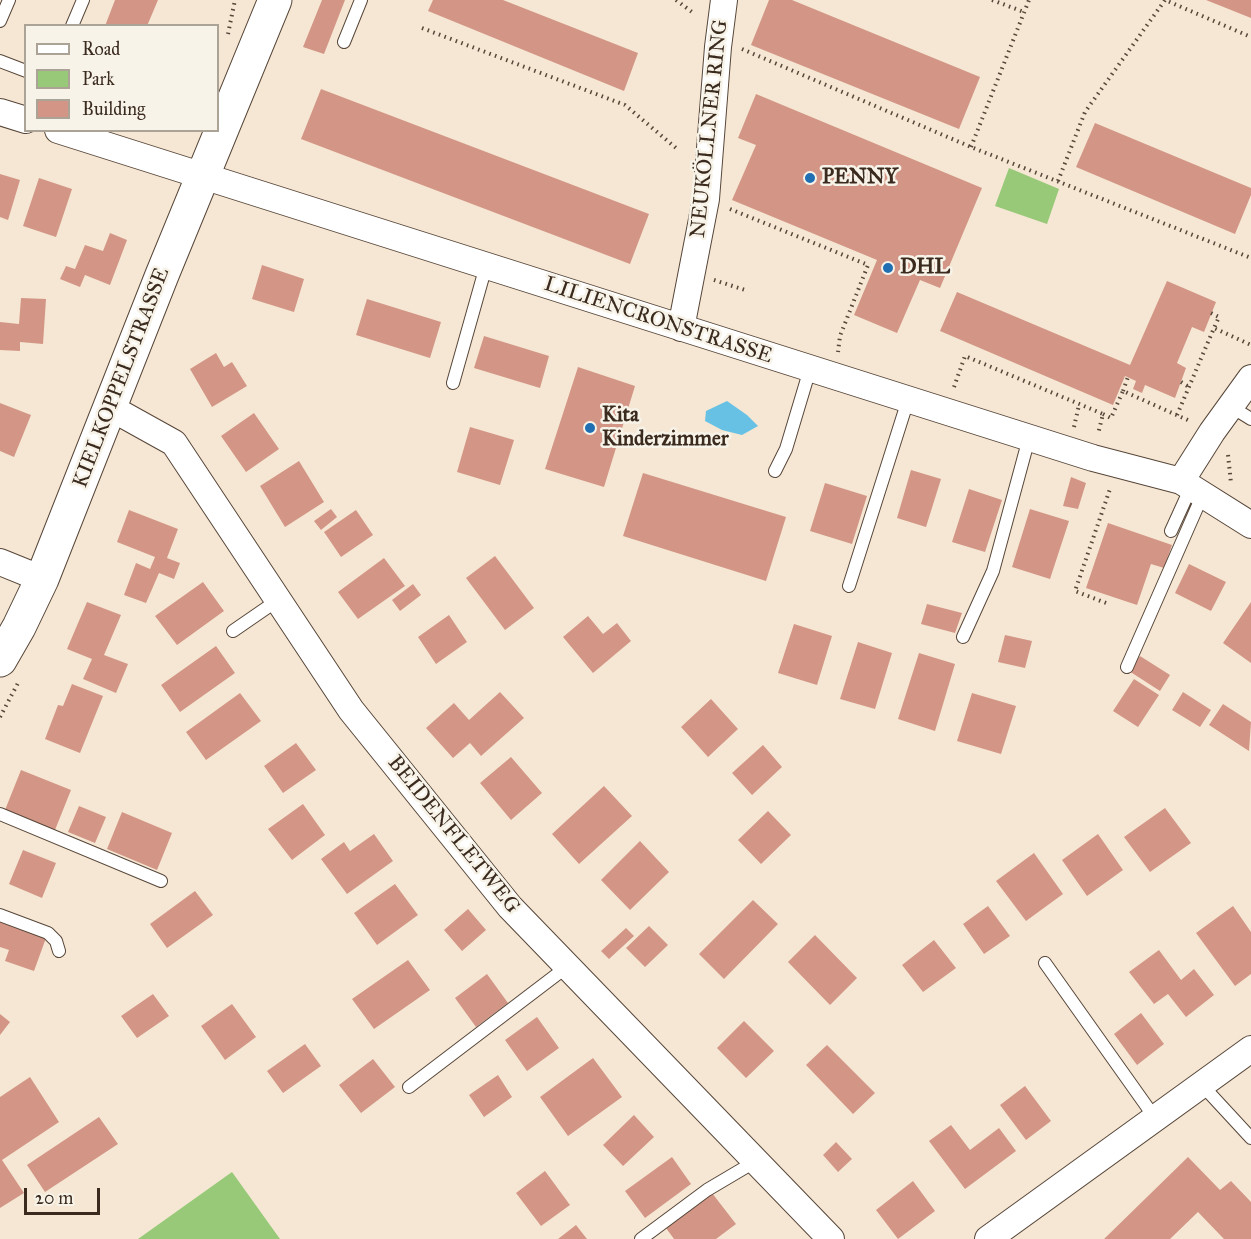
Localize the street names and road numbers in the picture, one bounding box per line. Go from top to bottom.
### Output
street label: NEUKÖLLNER RING [686,19,734,239]
street label: KIELKOPPELSTRASSE [68,264,176,492]
street label: LILIENCRONSTRASSE [541,272,775,370]
street label: BEIDENFLETWEG [382,751,524,919]

